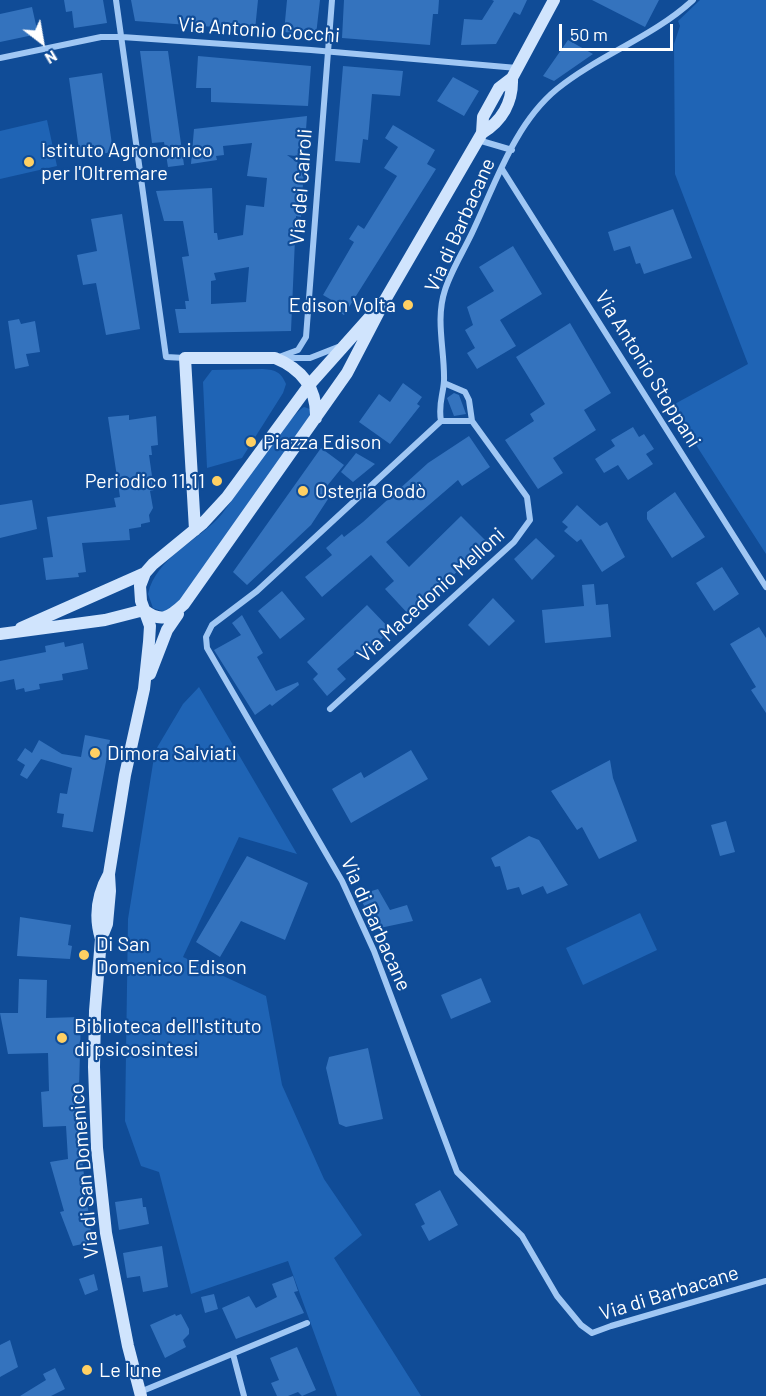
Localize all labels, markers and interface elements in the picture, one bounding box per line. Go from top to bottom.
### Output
north arrow [12,12,72,72]
street label: Via Antonio Cocchi [177,12,341,48]
scale bar [562,12,676,50]
text: 50 m [570,23,608,45]
text: N [42,47,61,69]
street label: Via dei Cairoli [285,128,317,246]
place label: Istituto Agronomico per l'Oltremare [41,138,213,185]
street label: Via di Barbacane [420,154,500,296]
marker: Istituto Agronomico per l'Oltremare [22,155,36,169]
street label: Via Antonio Stoppani [590,286,706,452]
place label: Edison Volta [289,293,396,317]
marker: Edison Volta [401,298,415,312]
place label: Piazza Edison [263,430,382,454]
marker: Piazza Edison [244,435,258,449]
place label: Periodico 11.11 [85,469,205,493]
marker: Periodico 11.11 [210,474,224,488]
place label: Osteria Godò [315,479,426,503]
marker: Osteria Godò [296,484,310,498]
street label: Via Macedonio Melloni [352,522,510,668]
place label: Dimora Salviati [107,741,237,765]
marker: Dimora Salviati [88,746,102,760]
street label: Via di Barbacane [336,853,416,995]
place label: Di San Domenico Edison [96,932,247,979]
marker: Di San Domenico Edison [77,948,91,962]
place label: Biblioteca dell'Istituto di psicosintesi [74,1014,262,1061]
marker: Biblioteca dell'Istituto di psicosintesi [55,1031,69,1045]
street label: Via di San Domenico [64,1083,104,1259]
street label: Via di Barbacane [597,1260,741,1326]
place label: Le lune [99,1358,162,1382]
marker: Le lune [80,1363,94,1377]

